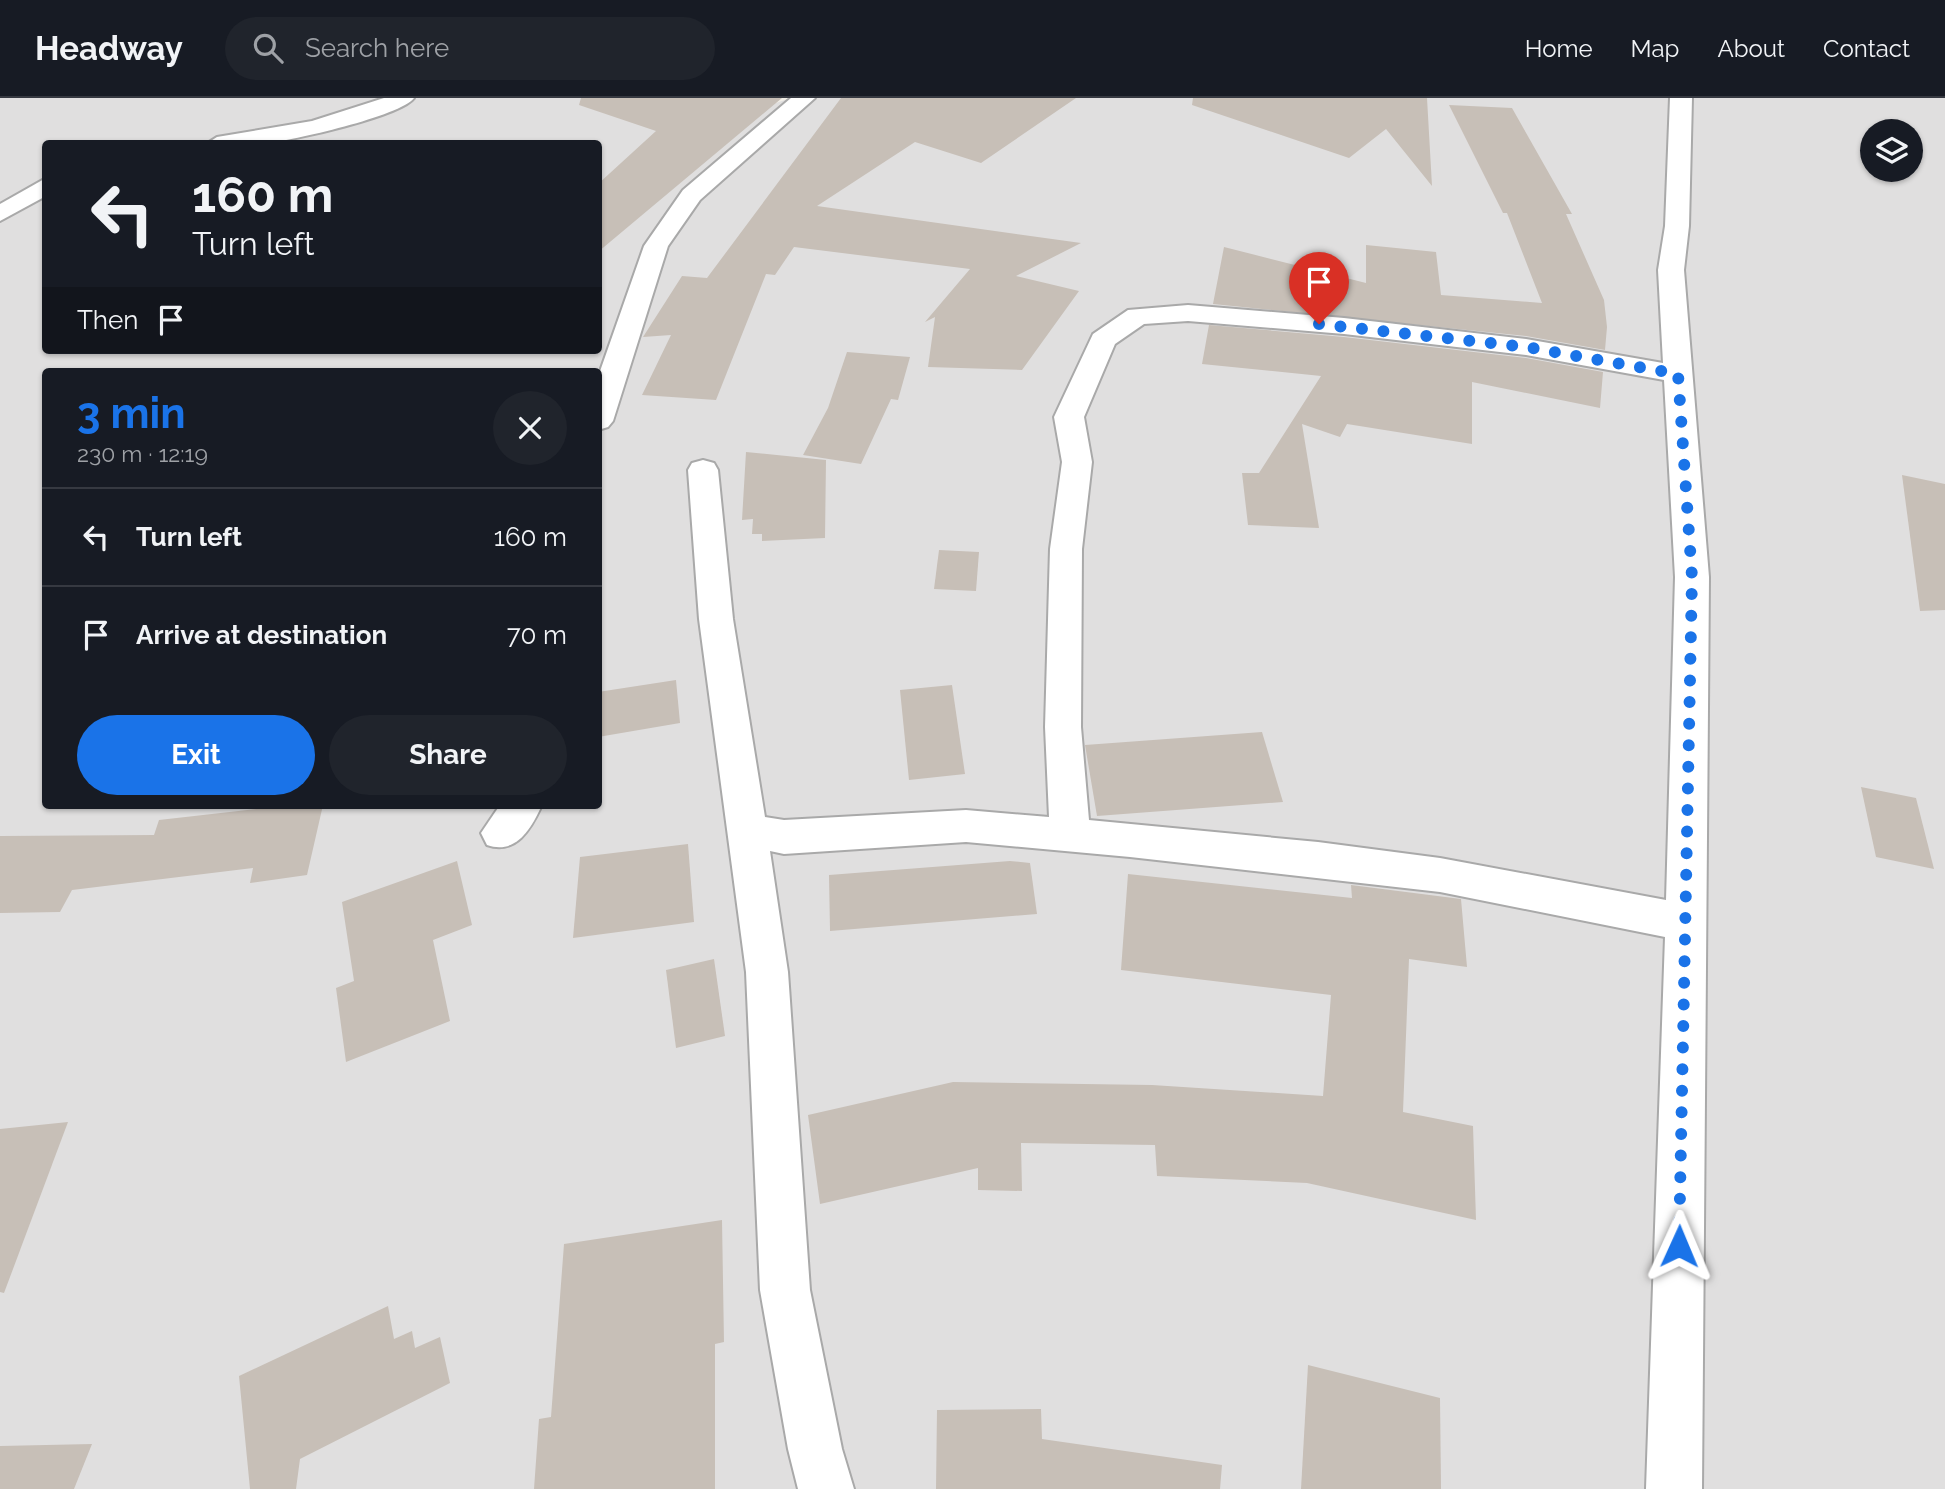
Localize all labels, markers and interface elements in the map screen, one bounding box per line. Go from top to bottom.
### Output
search box [225,17,715,80]
text: Headway [35,29,183,68]
icon: search [249,29,287,67]
text: Search here [305,33,449,63]
text: Home [1525,34,1593,63]
text: Map [1631,34,1679,63]
text: About [1717,34,1785,63]
text: Contact [1823,34,1910,63]
map controls [1860,119,1923,182]
button: layers [1860,119,1923,182]
text: 160 m [192,166,333,223]
icon: left [77,168,168,259]
text: Turn left [192,225,314,262]
pin [1289,252,1349,324]
icon: arrive [1300,263,1338,301]
icon: arrive [152,301,190,339]
text: Then [77,305,138,335]
text: 3 min [77,389,186,438]
button: close [493,391,567,465]
text: 230 m · 12:19 [77,440,208,467]
icon: left [77,518,115,556]
text: Turn left [136,522,242,552]
text: 160 m [494,522,567,552]
icon: arrive [77,616,115,654]
text: Arrive at destination [136,620,387,650]
text: 70 m [507,620,567,650]
button: Exit [77,715,315,795]
button: Share [329,715,567,795]
position arrow [1642,1209,1716,1283]

